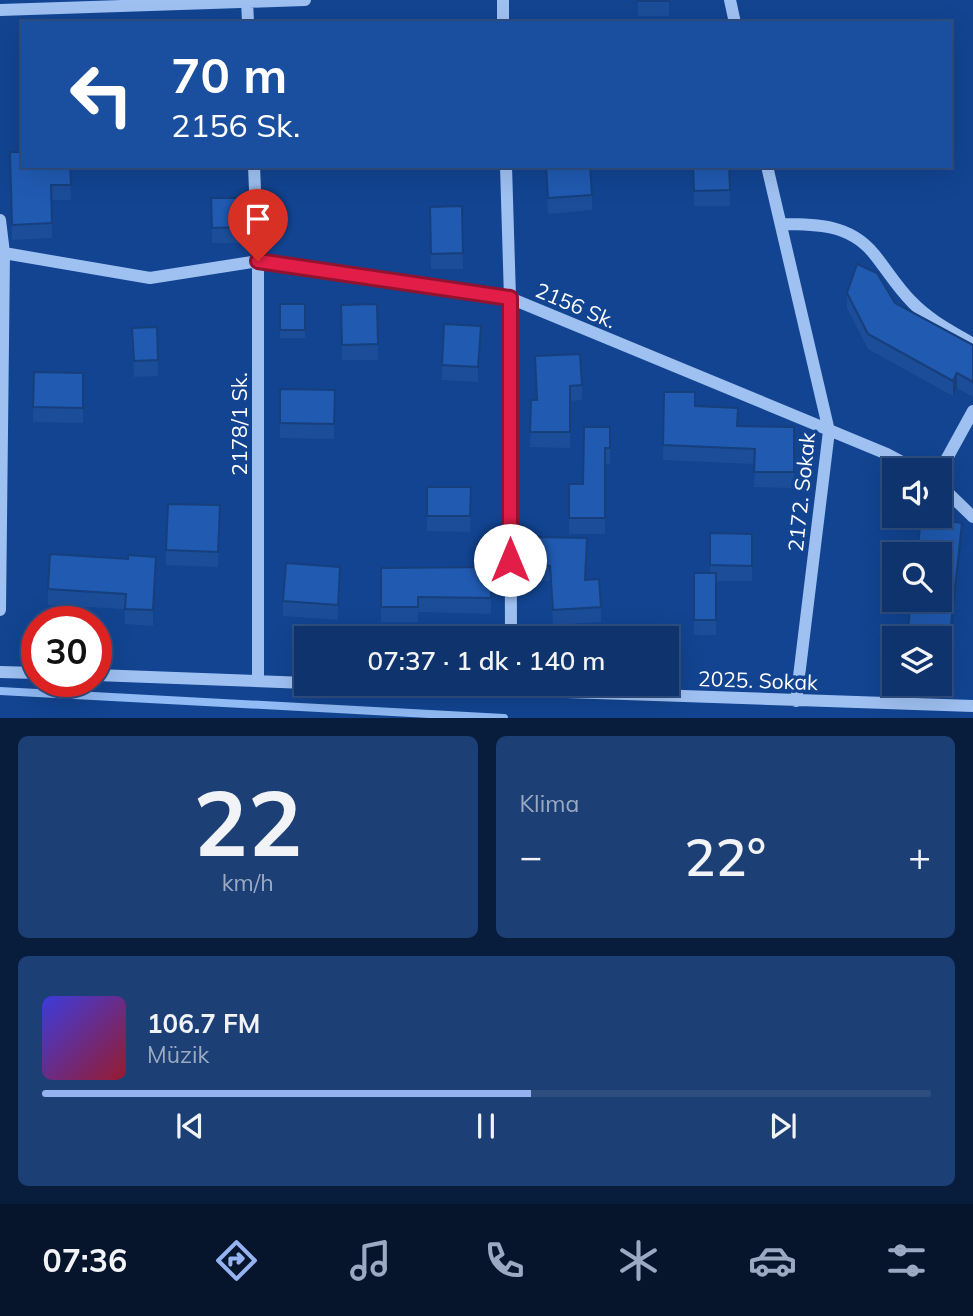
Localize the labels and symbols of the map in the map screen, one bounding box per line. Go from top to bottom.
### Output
pin [228,189,288,261]
street label: 2156 Sk. [532,276,620,334]
street label: 2178/1 Sk. [226,372,252,476]
street label: 2172. Sokak [782,431,820,553]
position arrow [473,523,547,597]
speed limit sign: 30 [21,606,112,697]
street label: 2025. Sokak [698,665,819,695]

